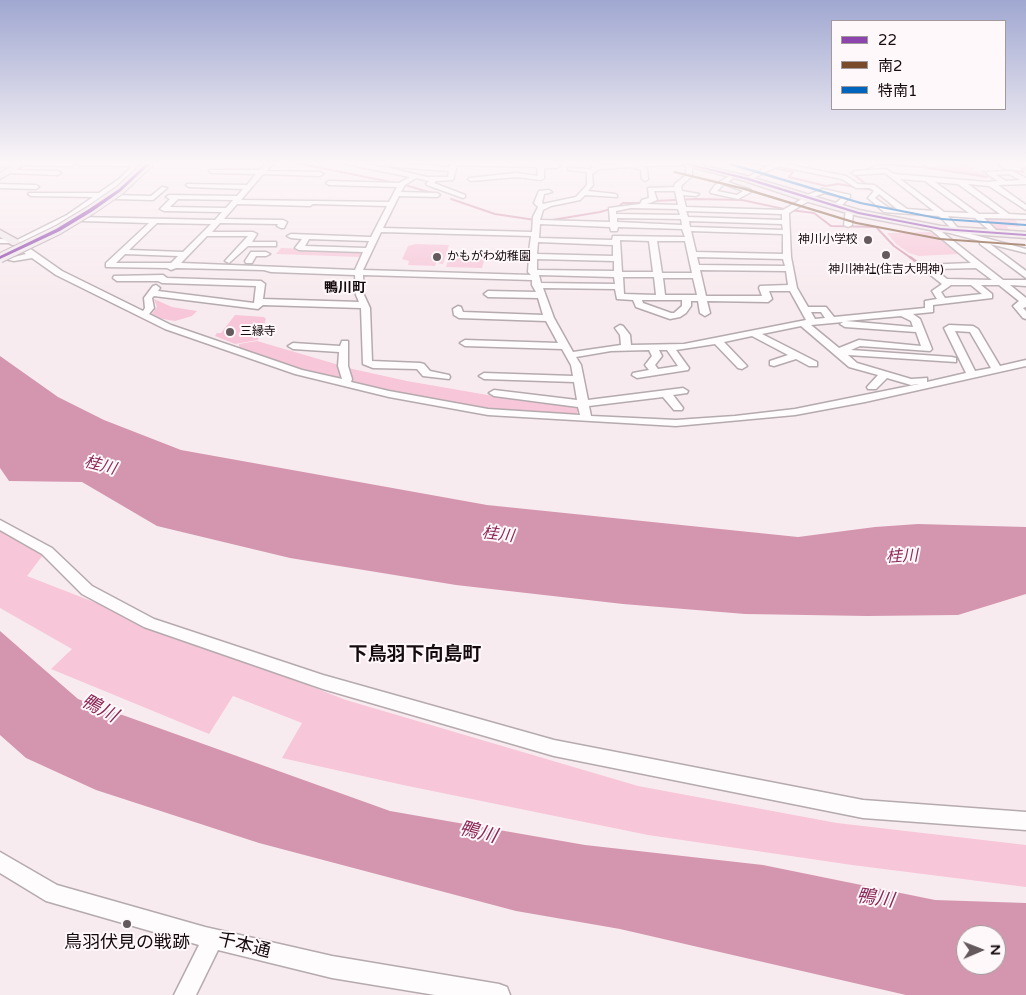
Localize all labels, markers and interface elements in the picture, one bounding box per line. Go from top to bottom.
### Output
legend [831,20,1006,110]
text: 22 [878,31,897,49]
text: 南2 [878,57,902,75]
text: 特南1 [878,82,917,100]
place label: 神川小学校 [798,233,858,247]
marker: 神川小学校 [862,234,874,246]
marker: 神川神社(住吉大明神) [880,249,892,261]
place label: かもがわ幼稚園 [447,250,531,264]
marker: かもがわ幼稚園 [431,251,443,263]
place label: 神川神社(住吉大明神) [828,263,944,277]
district label: 鴨川町 [324,280,366,296]
place label: 三縁寺 [240,325,276,339]
marker: 三縁寺 [224,326,236,338]
water label: 桂川 [82,453,118,479]
water label: 桂川 [481,524,515,546]
water label: 桂川 [886,547,918,567]
district label: 下鳥羽下向島町 [349,644,481,666]
water label: 鴨川 [77,690,121,728]
water label: 鴨川 [457,817,499,849]
water label: 鴨川 [855,885,895,913]
marker: 鳥羽伏見の戦跡 [121,918,133,930]
north arrow [956,925,1006,975]
street label: 千本通 [215,929,273,963]
place label: 鳥羽伏見の戦跡 [64,932,190,954]
text: N [987,944,1004,956]

